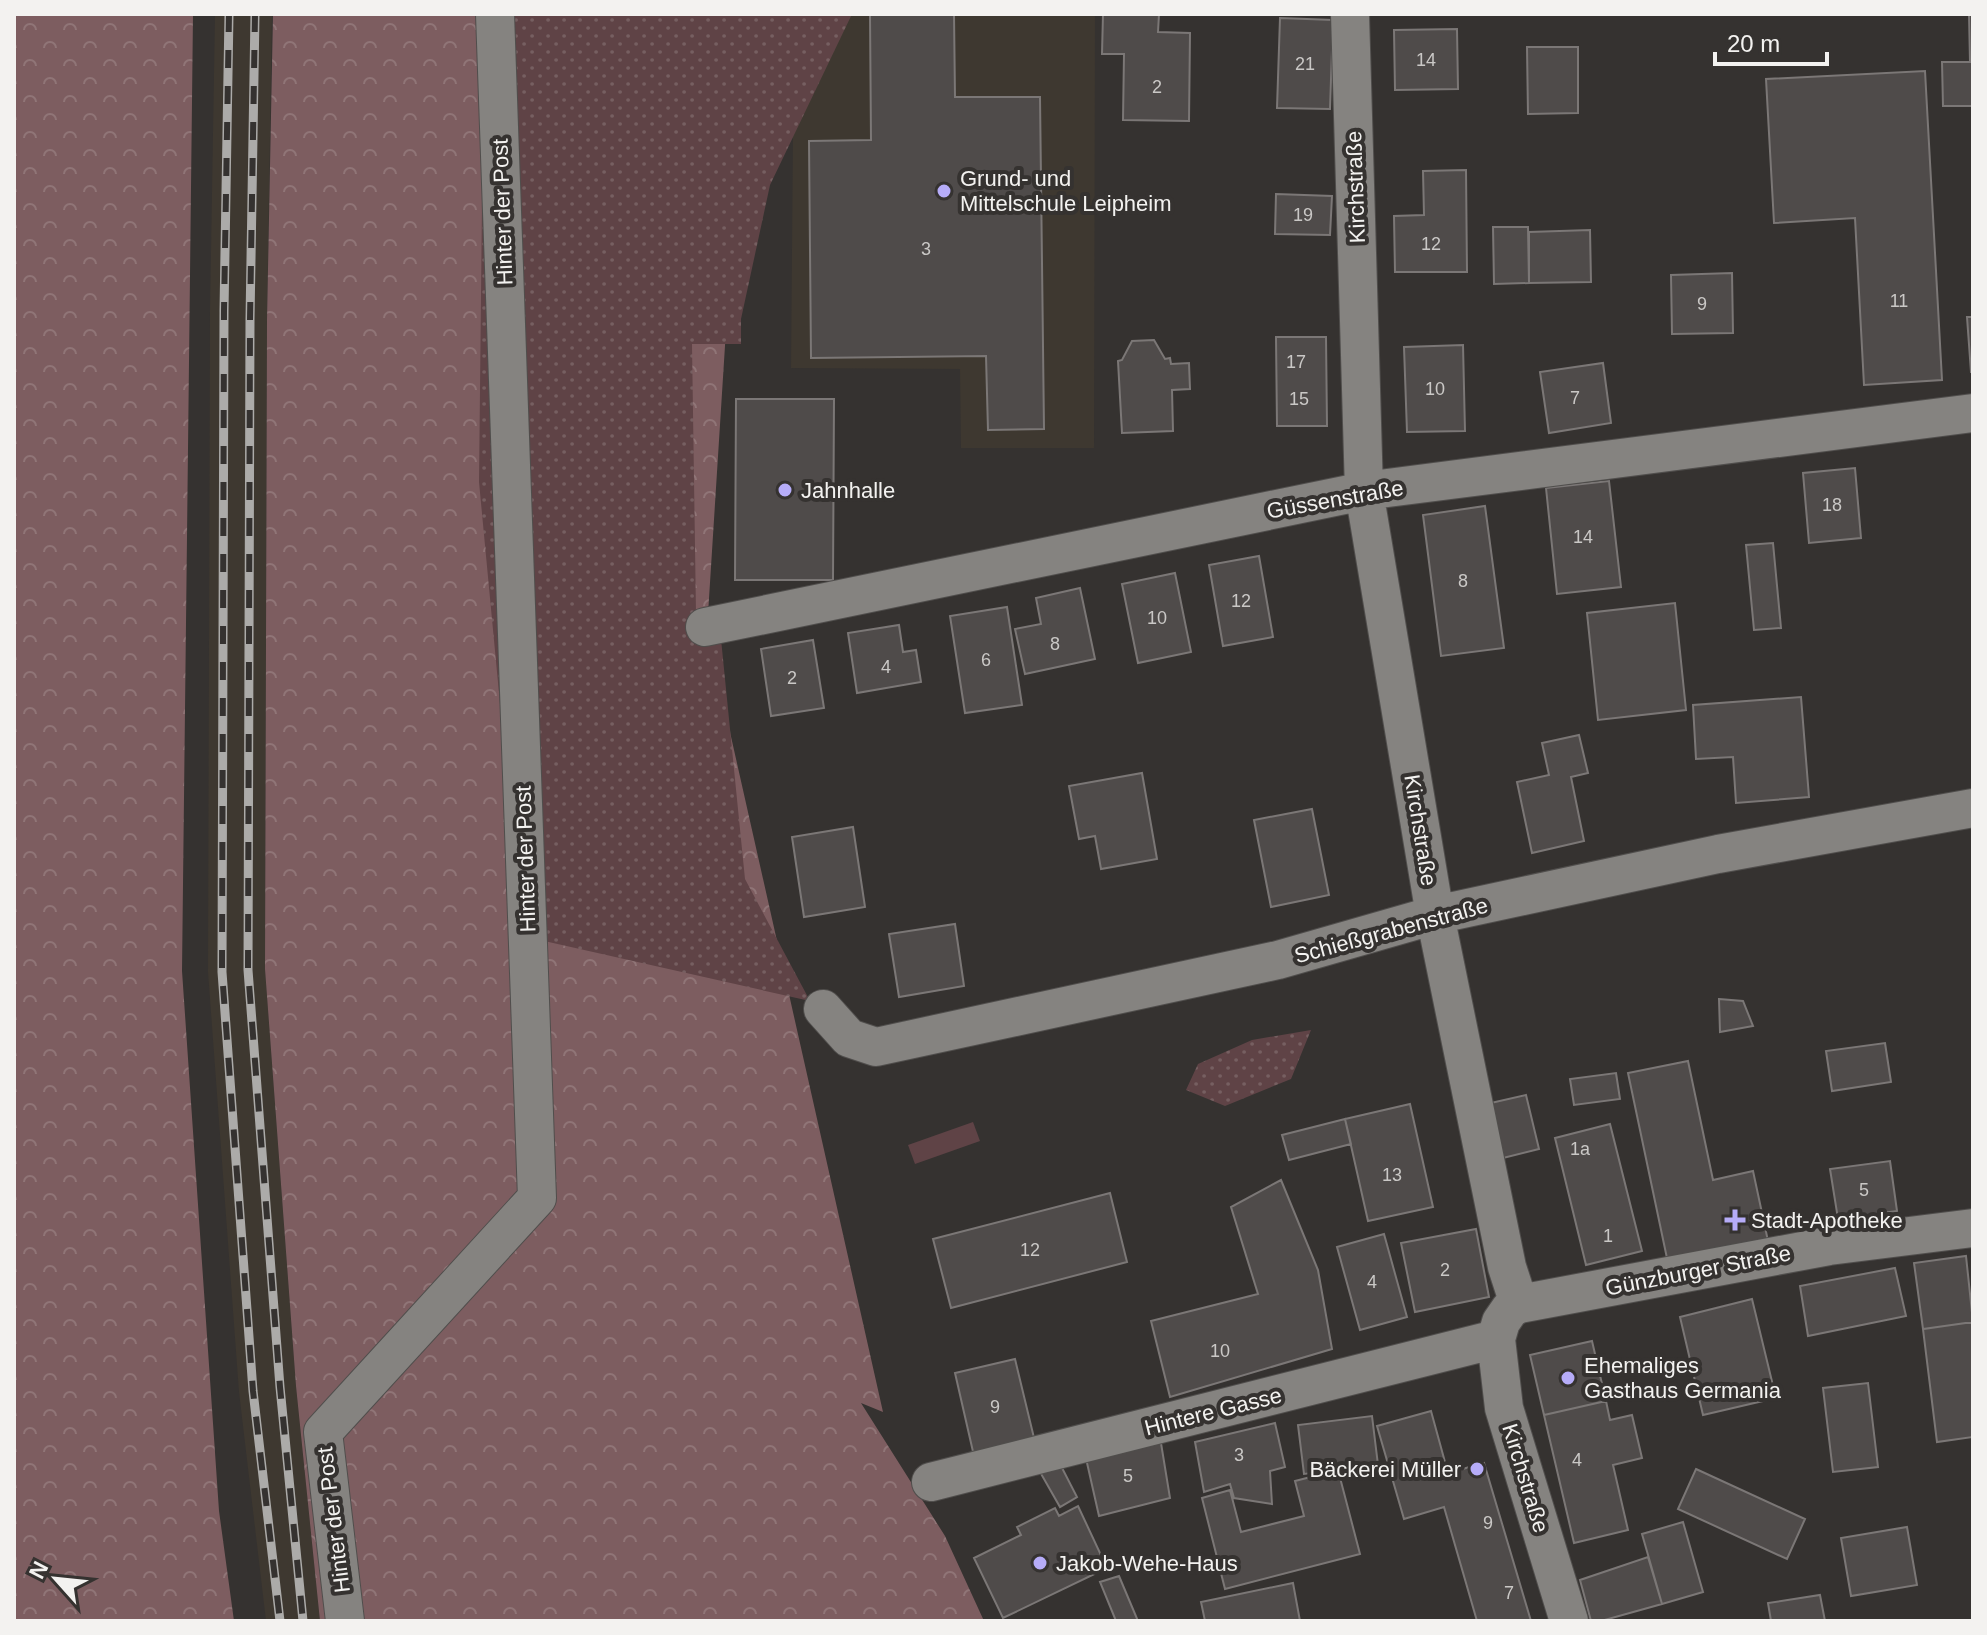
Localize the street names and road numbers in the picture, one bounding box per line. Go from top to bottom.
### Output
street label: Kirchstraße [1341,130,1370,244]
street label: Hinter der Post [487,138,518,286]
street label: Güssenstraße [1265,475,1405,524]
street label: Kirchstraße [1399,773,1442,888]
street label: Hinter der Post [510,785,541,933]
street label: Schießgrabenstraße [1292,893,1491,968]
street label: Günzburger Straße [1603,1240,1793,1301]
street label: Hintere Gasse [1142,1382,1284,1441]
street label: Kirchstraße [1497,1421,1554,1536]
street label: Hinter der Post [312,1446,355,1594]

